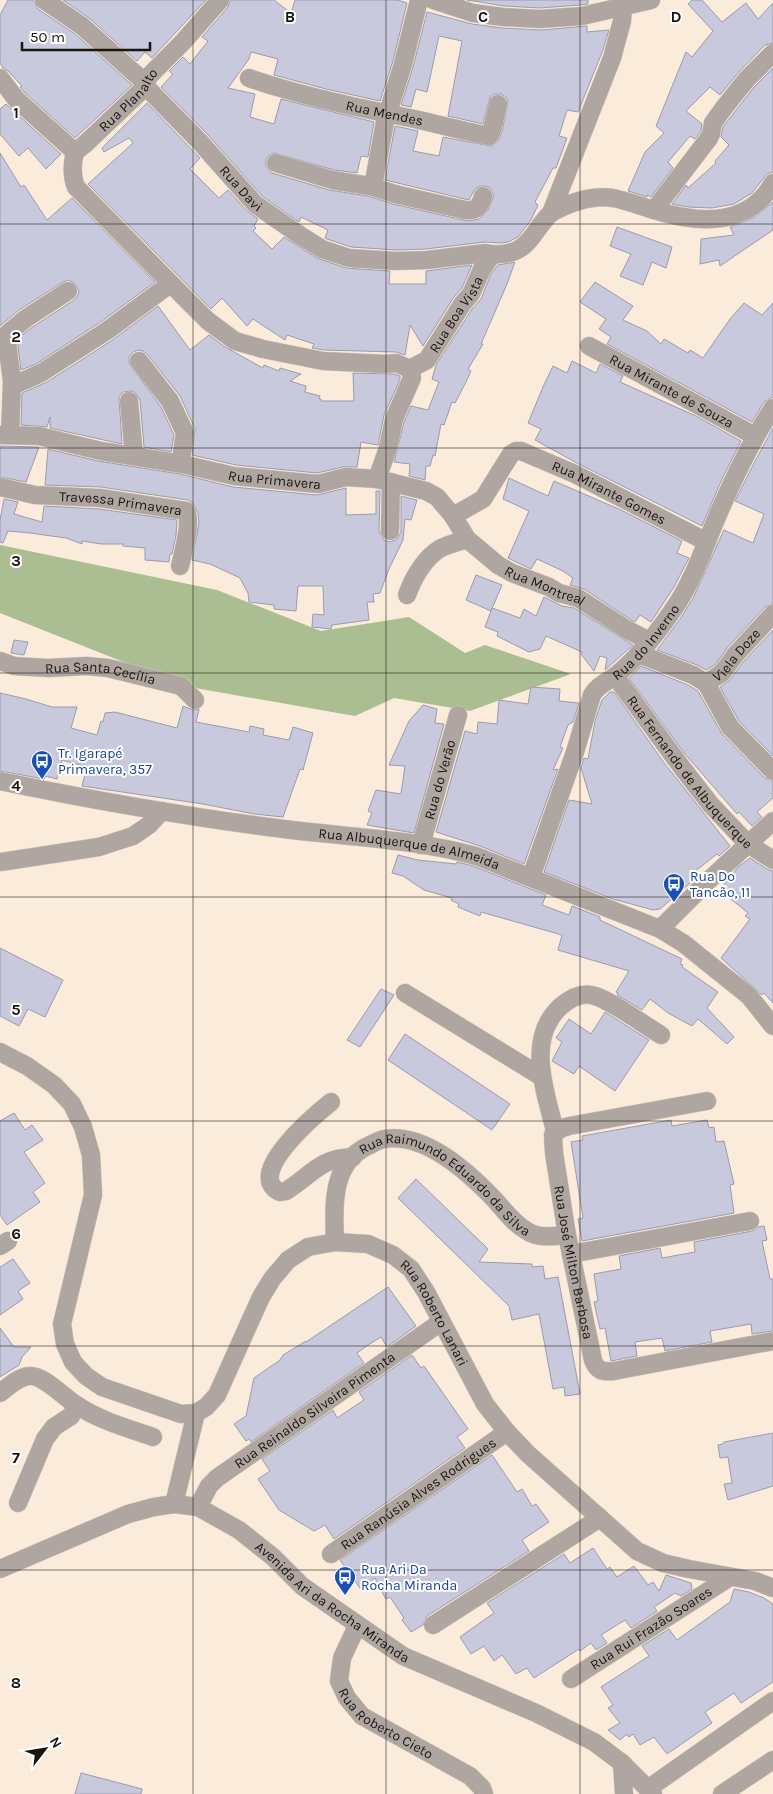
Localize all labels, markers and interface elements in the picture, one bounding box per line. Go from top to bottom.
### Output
text: B [285,7,295,26]
text: C [478,7,488,26]
text: D [671,7,682,26]
scale bar [22,20,150,52]
text: 50 m [30,28,65,46]
street label: Rua Planalto [95,64,161,135]
street label: Rua Mendes [344,97,425,130]
text: 1 [13,103,19,122]
street label: Rua Davi [216,162,266,216]
street label: Rua Boa Vista [426,274,487,356]
text: 2 [11,327,21,346]
street label: Rua Mirante de Souza [606,351,737,432]
street label: Rua Mirante Gomes [549,457,669,528]
street label: Rua Primavera [226,467,322,493]
street label: Travessa Primavera [59,488,183,519]
text: 3 [11,551,21,570]
street label: Rua Montreal [501,563,588,609]
street label: Rua do Inverno [609,601,683,684]
street label: Viela Doze [710,625,764,686]
street label: Rua Santa Cecília [45,658,157,688]
street label: Rua Fernando de Albuquerque [623,692,756,853]
street label: Rua do Verão [421,738,460,822]
place label: Tr. Igarapé Primavera, 357 [58,745,152,778]
bus stop icon: Tr. Igarapé Primavera, 357 [30,749,54,780]
text: 4 [11,776,21,795]
street label: Rua Albuquerque de Almeida [317,825,502,874]
place label: Rua Do Tancão, 11 [690,868,750,901]
bus stop icon: Rua Do Tancão, 11 [662,872,686,903]
text: 5 [11,1000,21,1019]
street label: Rua Raimundo Eduardo da Silva [356,1130,533,1240]
street label: Rua José Milton Barbosa [550,1184,596,1341]
text: 6 [11,1224,21,1243]
street label: Rua Roberto Lanari [397,1256,471,1369]
street label: Rua Reinaldo Silveira Pimenta [231,1348,399,1472]
street label: Rua Ranúsia Alves Rodrigues [337,1434,500,1554]
text: 7 [12,1448,20,1467]
street label: Avenida Ari da Rocha Miranda [252,1538,412,1667]
place label: Rua Ari Da Rocha Miranda [361,1561,457,1594]
bus stop icon: Rua Ari Da Rocha Miranda [333,1565,357,1596]
street label: Rua Rui Frazão Soares [587,1583,715,1674]
text: 8 [11,1673,21,1692]
street label: Rua Roberto Cieto [334,1685,436,1763]
north arrow [20,1724,70,1774]
text: N [46,1734,66,1751]

